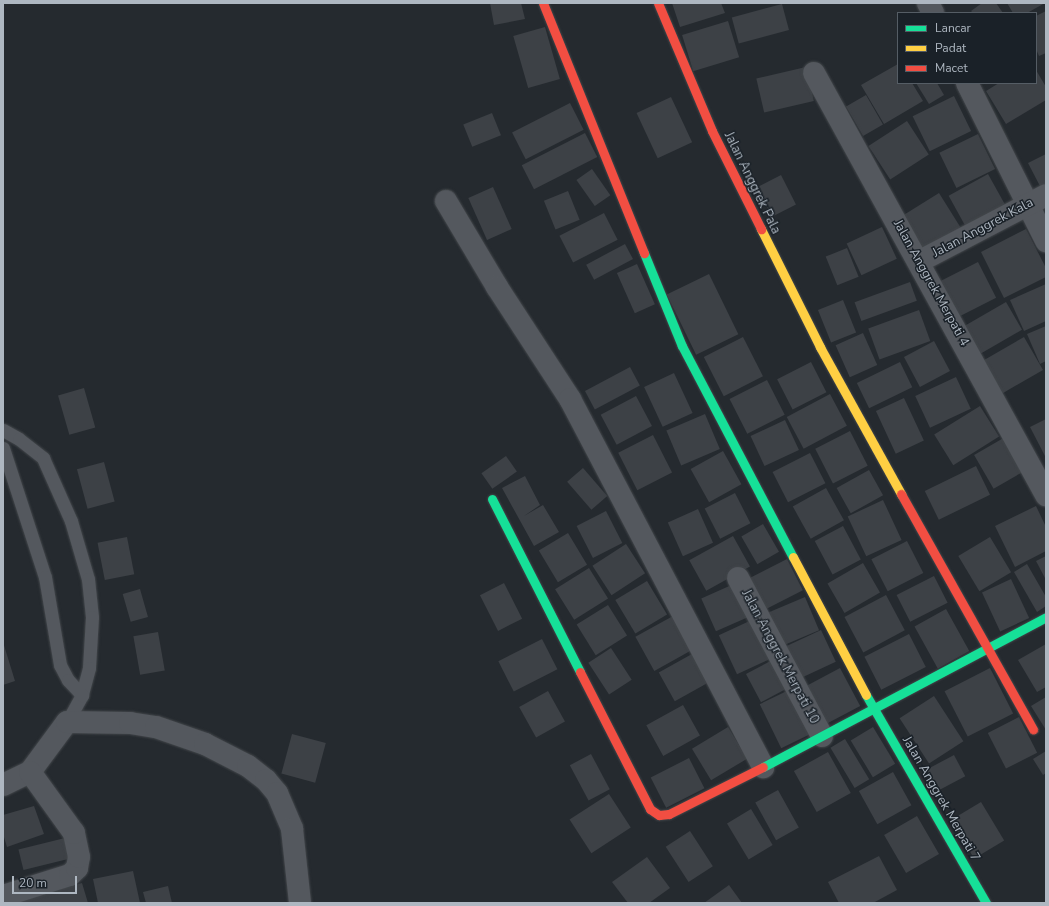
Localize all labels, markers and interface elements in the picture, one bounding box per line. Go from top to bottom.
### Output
legend [897,12,1037,84]
text: Lancar [935,20,971,36]
text: Padat [935,40,966,56]
text: Macet [935,60,968,76]
street label: Jalan Anggrek Pala [721,129,783,237]
street label: Jalan Anggrek Kala [930,195,1036,261]
street label: Jalan Anggrek Merpati 4 [890,217,972,349]
street label: Jalan Anggrek Merpati 10 [738,587,822,727]
street label: Jalan Anggrek Merpati 7 [899,734,983,864]
scale bar [14,868,79,894]
text: 20 m [19,875,47,891]

